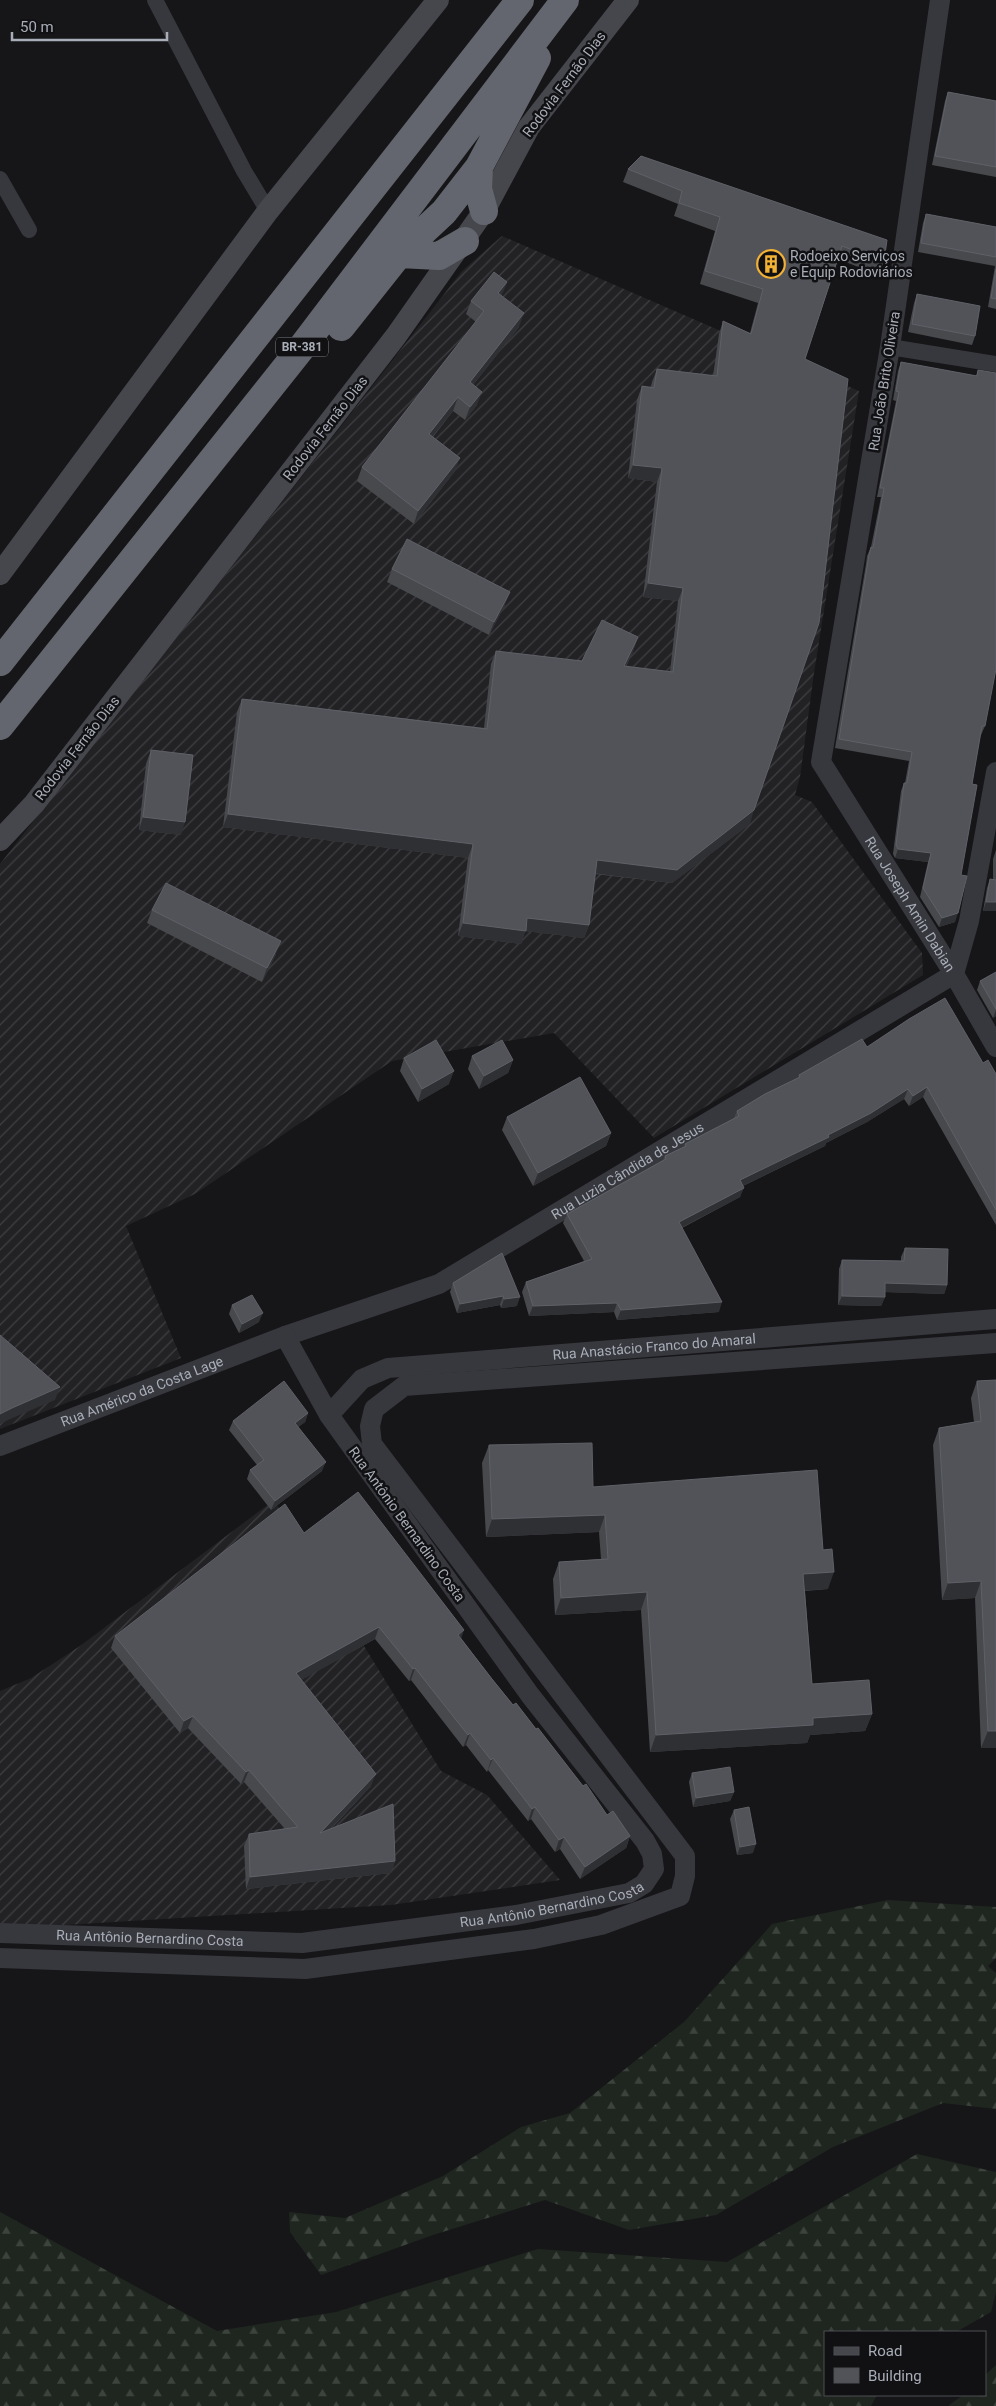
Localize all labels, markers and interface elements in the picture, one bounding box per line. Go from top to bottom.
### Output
scale bar [12,10,168,42]
text: 50 m [20,18,54,36]
street label: Rodovia Fernão Dias [519,28,609,140]
place label: Rodoeixo Serviços e Equip Rodoviários [790,248,913,280]
building icon: Rodoeixo Serviços e Equip Rodoviários [756,249,786,279]
street label: Rua João Brito Oliveira [865,310,903,452]
road number: BR-381 [276,338,328,357]
street label: Rodovia Fernão Dias [279,373,371,483]
street label: Rodovia Fernão Dias [31,693,123,803]
street label: Rua Joseph Amin Dabian [862,834,958,975]
street label: Rua Luzia Cândida de Jesus [548,1119,707,1223]
street label: Rua Anastácio Franco do Amaral [552,1330,756,1363]
street label: Rua Américo da Costa Lage [58,1353,225,1430]
street label: Rua Antônio Bernardino Costa [346,1444,468,1604]
street label: Rua Antônio Bernardino Costa [459,1878,646,1930]
street label: Rua Antônio Bernardino Costa [56,1927,244,1949]
legend [824,2331,986,2396]
text: Road [868,2342,902,2360]
text: Building [868,2367,922,2385]

